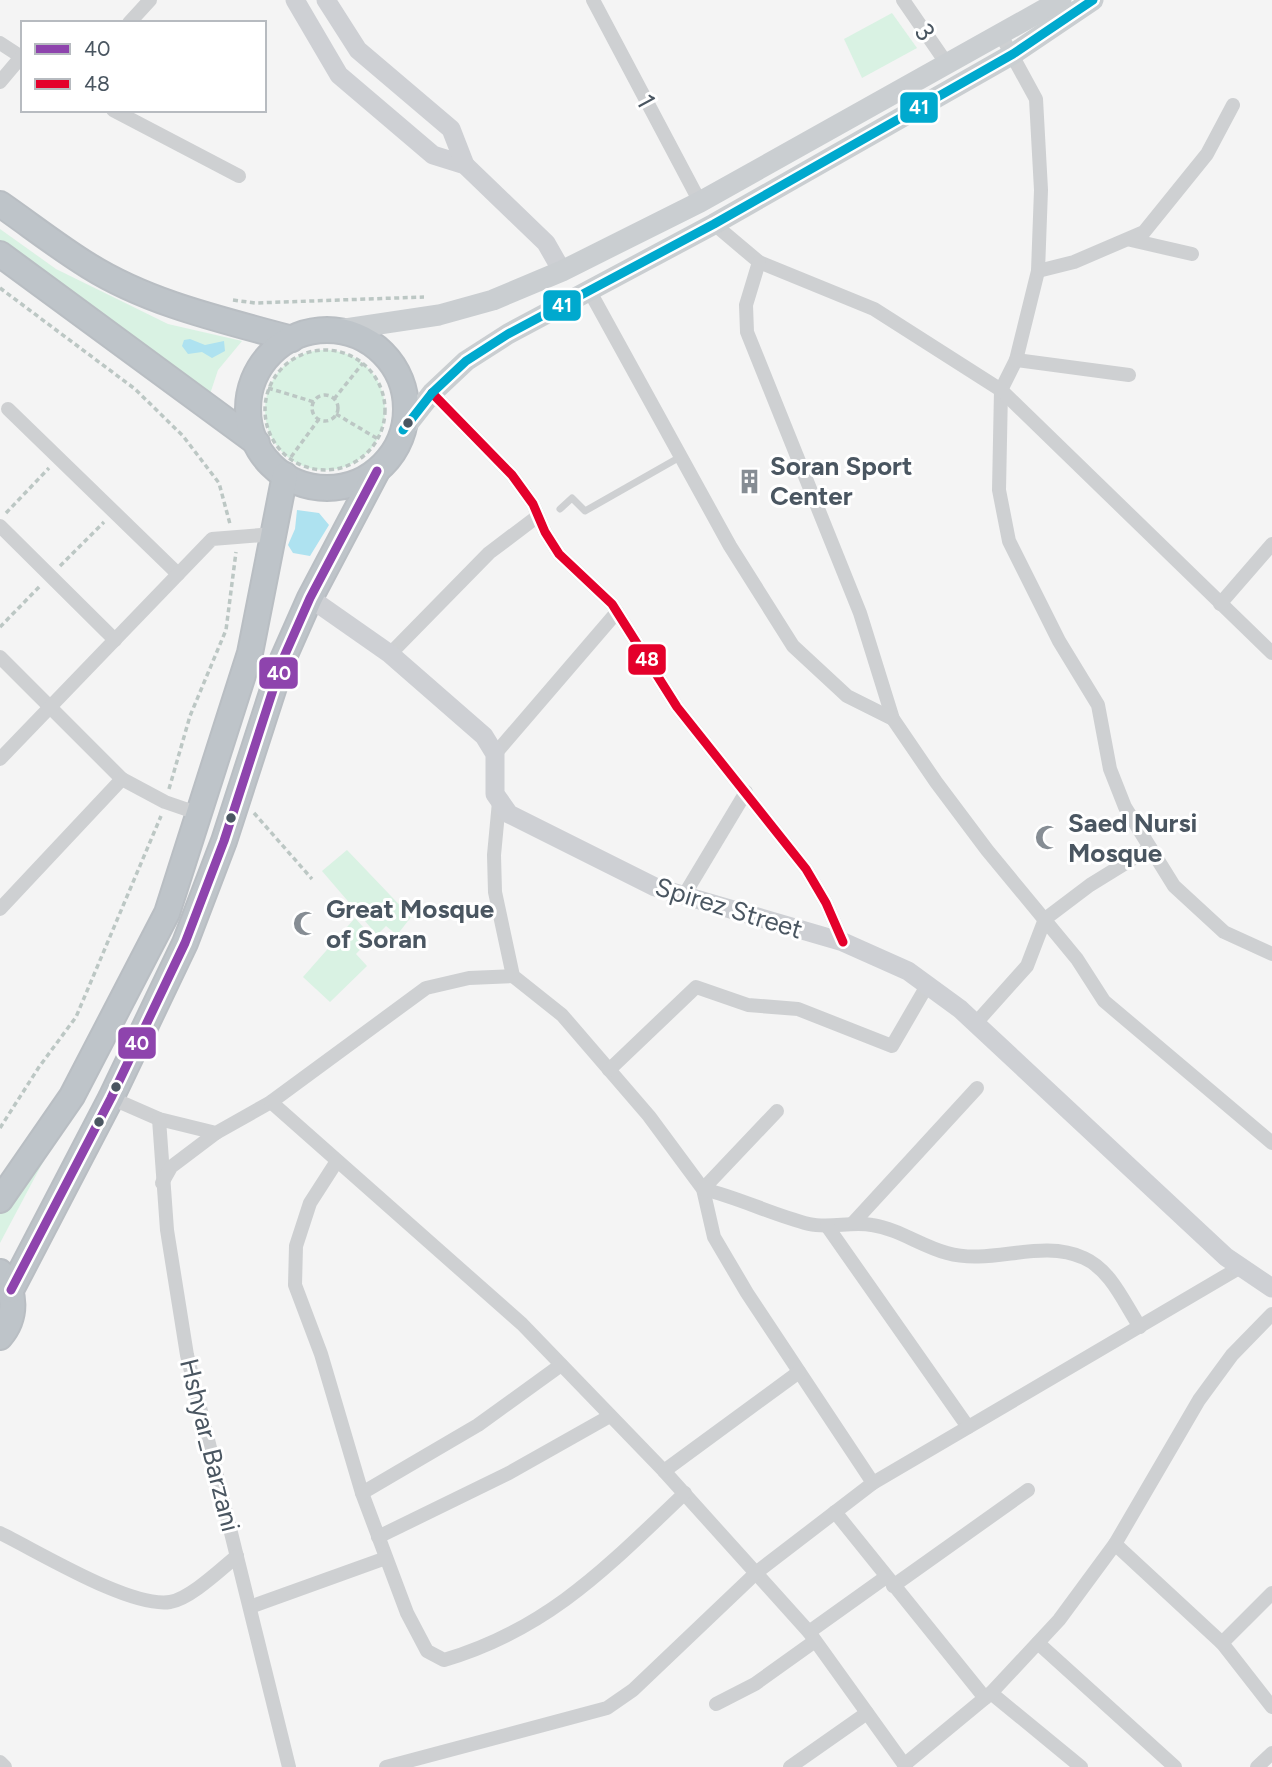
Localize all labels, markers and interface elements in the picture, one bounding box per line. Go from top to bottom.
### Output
street label: 3 [908,17,942,47]
legend [21,21,266,112]
text: 40 [84,36,111,61]
text: 48 [84,71,110,96]
street label: 1 [629,89,663,113]
line badge: 41 [899,91,939,124]
text: 41 [909,96,929,119]
line badge: 41 [542,289,582,322]
text: 41 [552,294,572,317]
unlabelled marker [401,416,415,430]
place label: Soran Sport Center [770,450,912,512]
building icon: Soran Sport Center [736,467,764,495]
line badge: 48 [627,643,667,676]
text: 48 [635,648,659,671]
line badge: 40 [258,656,299,690]
text: 40 [267,662,291,685]
place label: Saed Nursi Mosque [1068,807,1197,869]
unlabelled marker [224,811,238,825]
mosque icon: Saed Nursi Mosque [1034,824,1062,852]
street label: Spirez Street [651,870,807,946]
place label: Great Mosque of Soran [326,893,494,955]
mosque icon: Great Mosque of Soran [292,910,320,938]
line badge: 40 [117,1026,157,1060]
text: 40 [125,1032,149,1055]
unlabelled marker [109,1080,123,1094]
unlabelled marker [92,1115,106,1129]
street label: Hshyar_Barzani [173,1355,247,1535]

